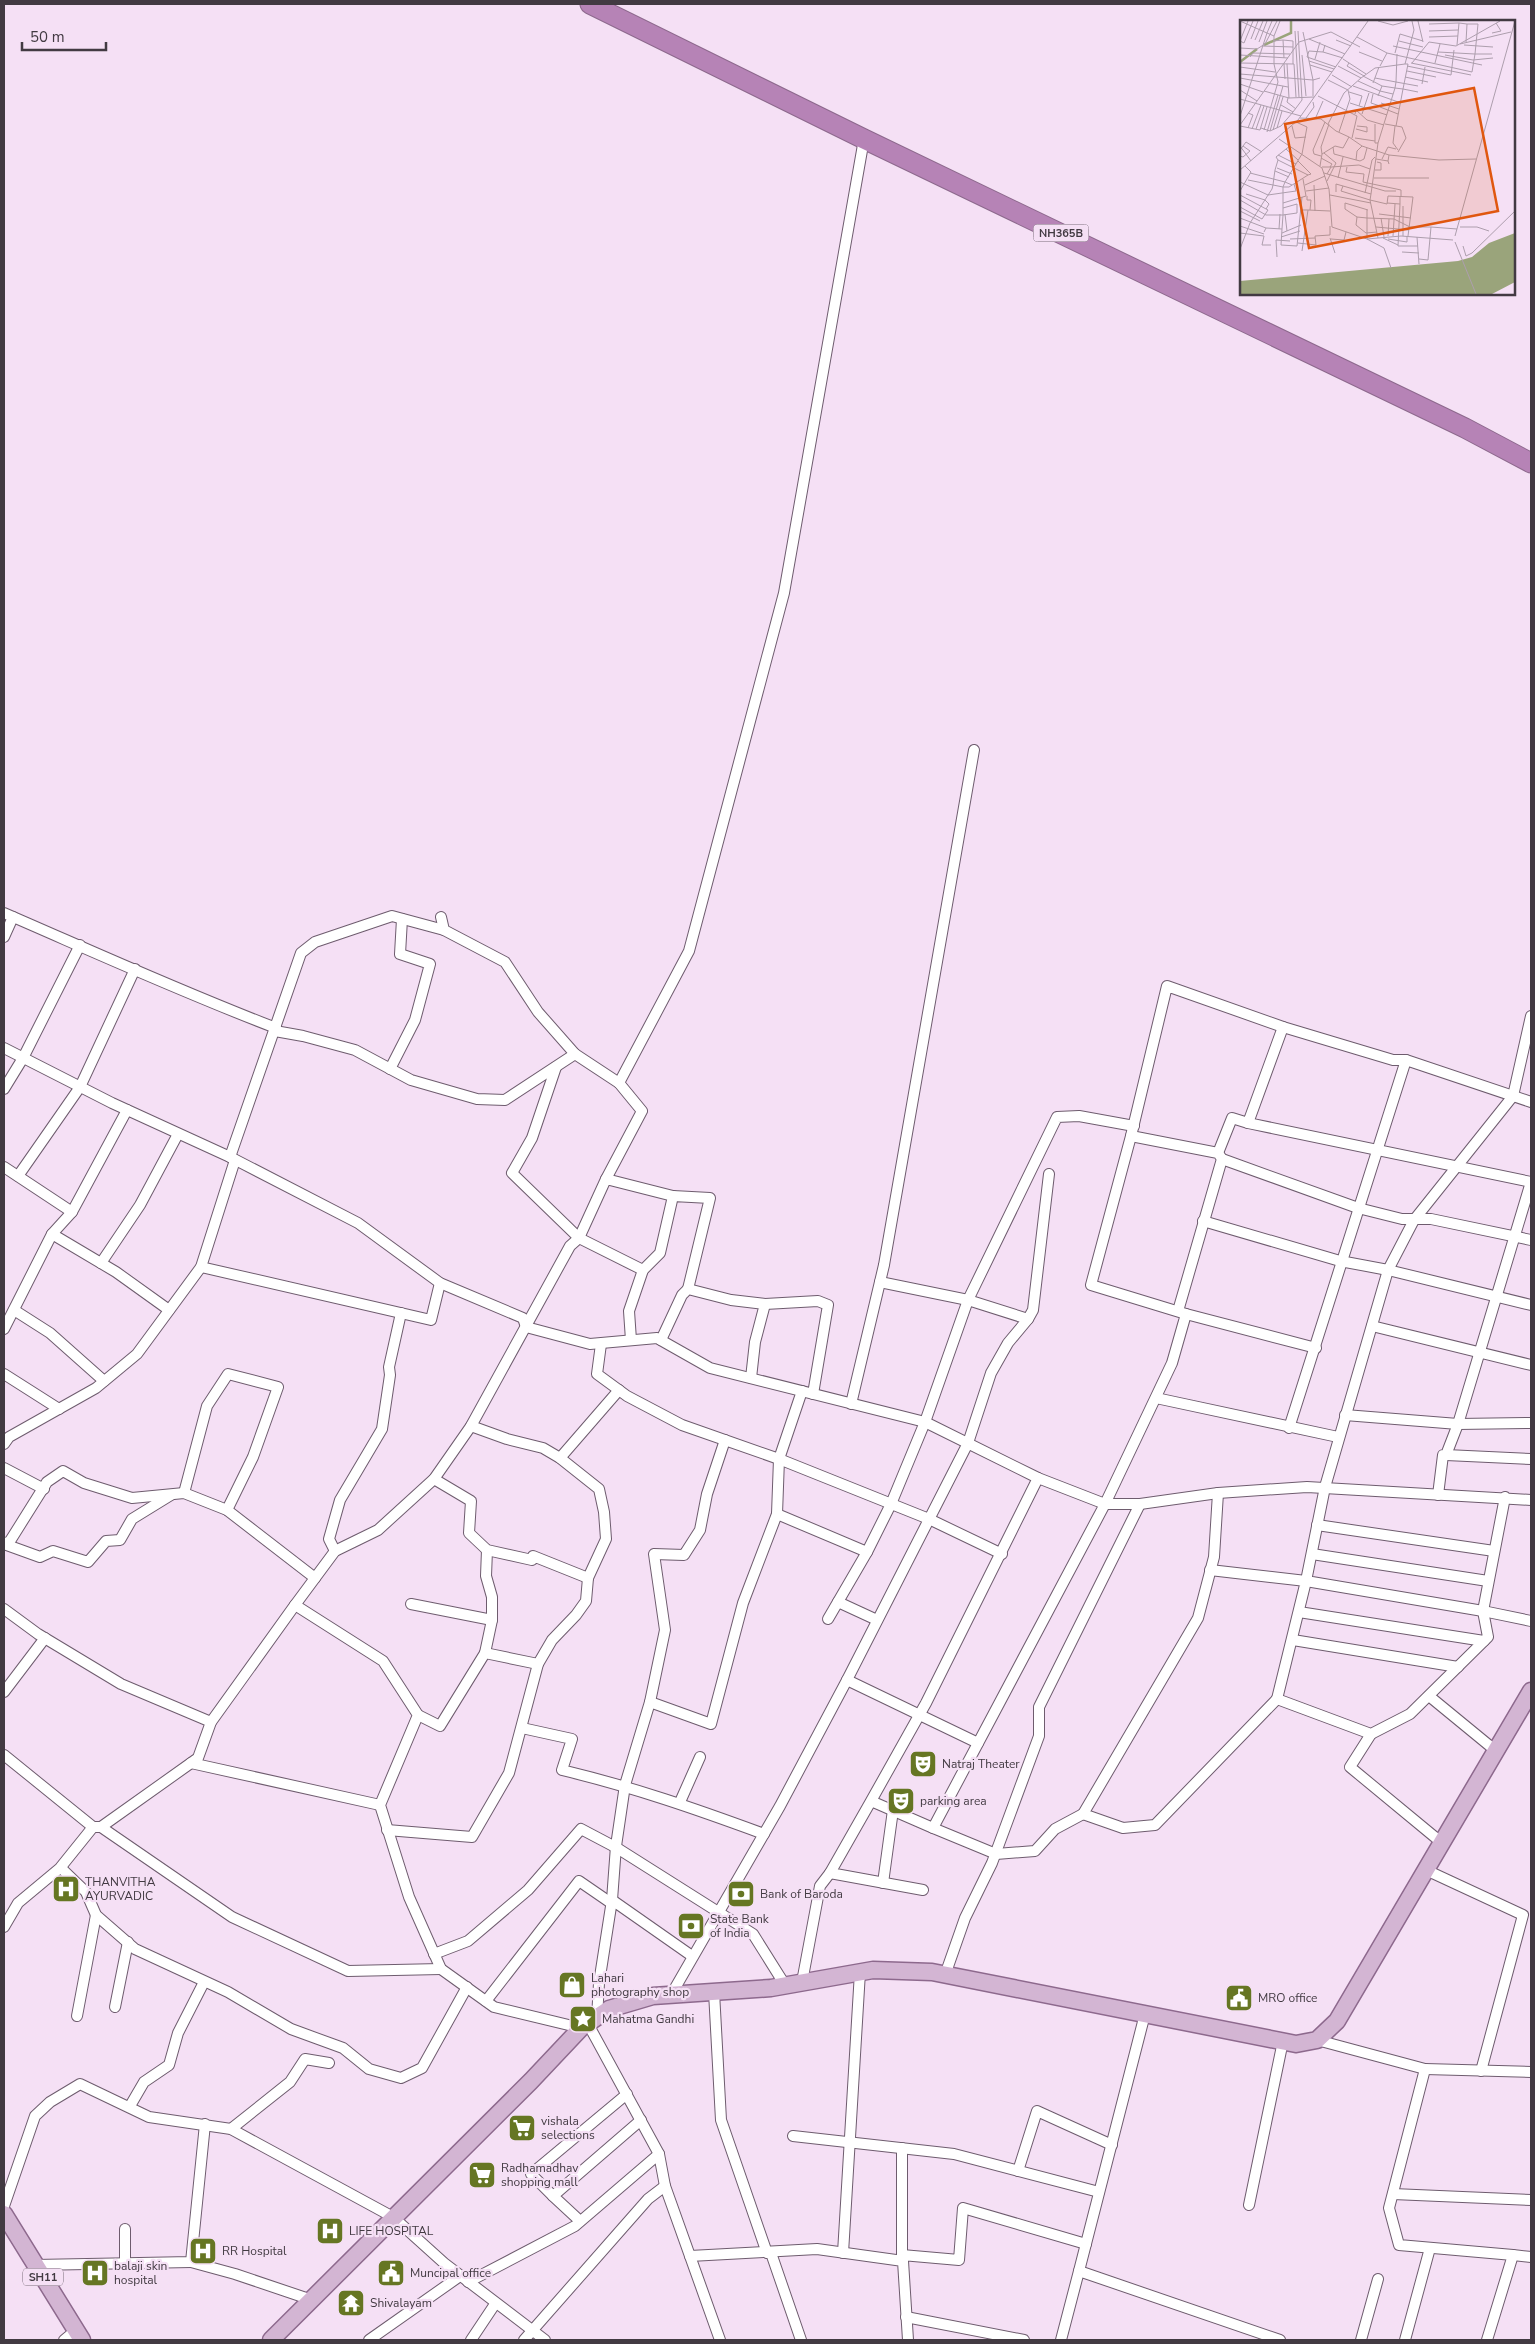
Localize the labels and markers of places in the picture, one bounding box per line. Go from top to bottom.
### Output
theatre icon: Natraj Theater [908,1749,938,1779]
place label: Natraj Theater [942,1756,1020,1772]
theatre icon: parking area [886,1786,916,1816]
place label: parking area [920,1793,987,1809]
hospital icon: THANVITHA AYURVADIC [51,1874,81,1904]
place label: THANVITHA AYURVADIC [85,1874,156,1904]
bank icon: Bank of Baroda [726,1879,756,1909]
place label: Bank of Baroda [760,1886,843,1902]
bank icon: State Bank of India [676,1911,706,1941]
place label: State Bank of India [710,1911,770,1941]
shop icon: Lahari photography shop [557,1970,587,2000]
place label: Lahari photography shop [591,1970,689,2000]
public building icon: MRO office [1224,1983,1254,2013]
place label: MRO office [1258,1990,1317,2006]
place icon: Mahatma Gandhi [568,2004,598,2034]
place label: Mahatma Gandhi [602,2011,694,2027]
supermarket icon: vishala selections [507,2113,537,2143]
place label: vishala selections [541,2113,595,2143]
supermarket icon: Radhamadhav shopping mall [467,2160,497,2190]
place label: Radhamadhav shopping mall [501,2160,579,2190]
hospital icon: LIFE HOSPITAL [315,2216,345,2246]
place label: LIFE HOSPITAL [349,2223,434,2239]
hospital icon: RR Hospital [188,2236,218,2266]
place label: RR Hospital [222,2243,287,2259]
hospital icon: balaji skin hospital [80,2258,110,2288]
place label: balaji skin hospital [114,2258,167,2288]
public building icon: Muncipal office [376,2258,406,2288]
place label: Muncipal office [410,2265,491,2281]
temple icon: Shivalayam [336,2288,366,2318]
place label: Shivalayam [370,2295,432,2311]

